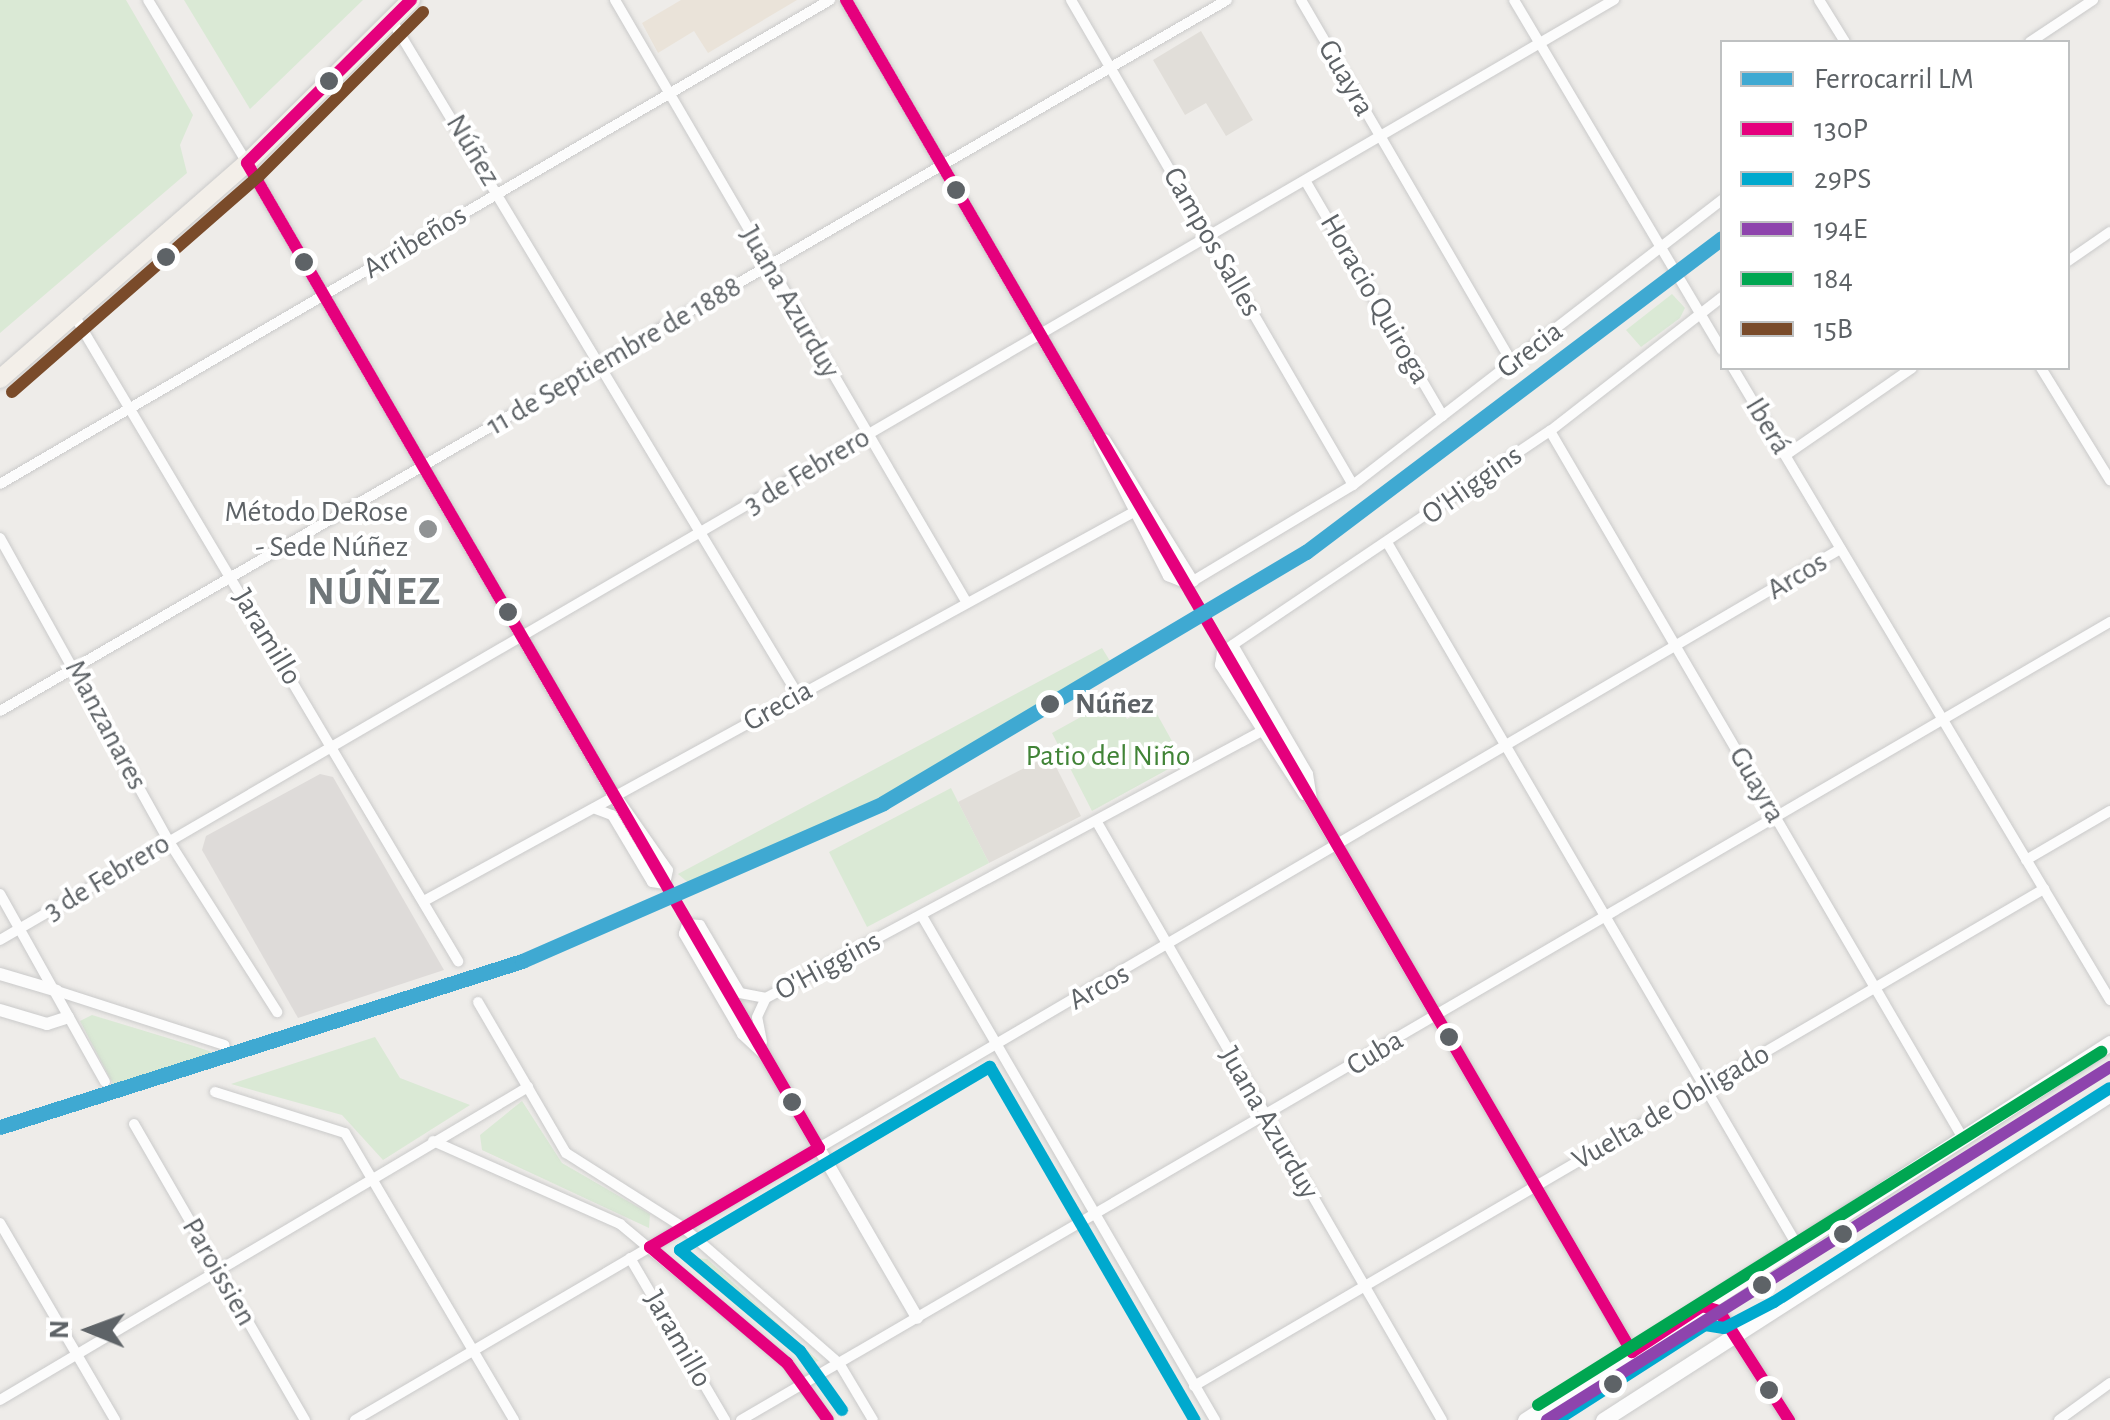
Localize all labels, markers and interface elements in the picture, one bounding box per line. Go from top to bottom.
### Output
street label: Guayra [1310,33,1382,123]
legend [1720,40,2070,370]
text: Ferrocarril LM [1814,64,1974,94]
unlabelled marker [319,71,339,91]
street label: Núñez [438,108,508,192]
text: 130P [1814,114,1868,144]
street label: Campos Salles [1155,161,1269,323]
text: 29PS [1814,164,1872,194]
unlabelled marker [946,180,966,200]
street label: Arribeños [357,197,473,287]
street label: Horacio Quiroga [1312,208,1438,390]
text: 194E [1814,214,1867,244]
street label: Juana Azurduy [732,219,848,385]
unlabelled marker [156,247,176,267]
unlabelled marker [294,252,314,272]
text: 184 [1814,264,1853,294]
street label: 11 de Septiembre de 1888 [480,268,748,444]
street label: Grecia [1490,313,1570,387]
text: 15B [1814,314,1853,344]
street label: Iberá [1737,391,1799,461]
street label: 3 de Febrero [738,419,876,523]
street label: O'Higgins [1415,437,1529,533]
place label: Método DeRose - Sede Núñez [224,494,408,564]
marker: Método DeRose - Sede Núñez [417,518,439,540]
street label: Arcos [1760,544,1834,608]
district label: NÚÑEZ [307,568,443,616]
street label: Jaramillo [224,582,310,692]
unlabelled marker [498,602,518,622]
street label: Manzanares [57,654,155,796]
street label: Grecia [737,672,819,740]
place label: Núñez [1075,686,1154,722]
marker: Núñez [1034,688,1066,720]
park label: Patio del Niño [1026,738,1190,774]
street label: Guayra [1721,740,1793,830]
street label: 3 de Febrero [38,825,176,929]
street label: O'Higgins [769,923,887,1009]
street label: Arcos [1062,956,1136,1018]
street label: Cuba [1340,1022,1410,1084]
unlabelled marker [1439,1027,1459,1047]
street label: Vuelta de Obligado [1566,1036,1776,1178]
street label: Juana Azurduy [1211,1040,1327,1206]
unlabelled marker [782,1092,802,1112]
street label: Paroissien [174,1212,264,1332]
unlabelled marker [1833,1224,1853,1244]
unlabelled marker [1752,1275,1772,1295]
north arrow [40,1280,140,1380]
street label: Jaramillo [636,1284,720,1394]
text: N [46,1319,74,1339]
unlabelled marker [1603,1374,1623,1394]
unlabelled marker [1759,1380,1779,1400]

